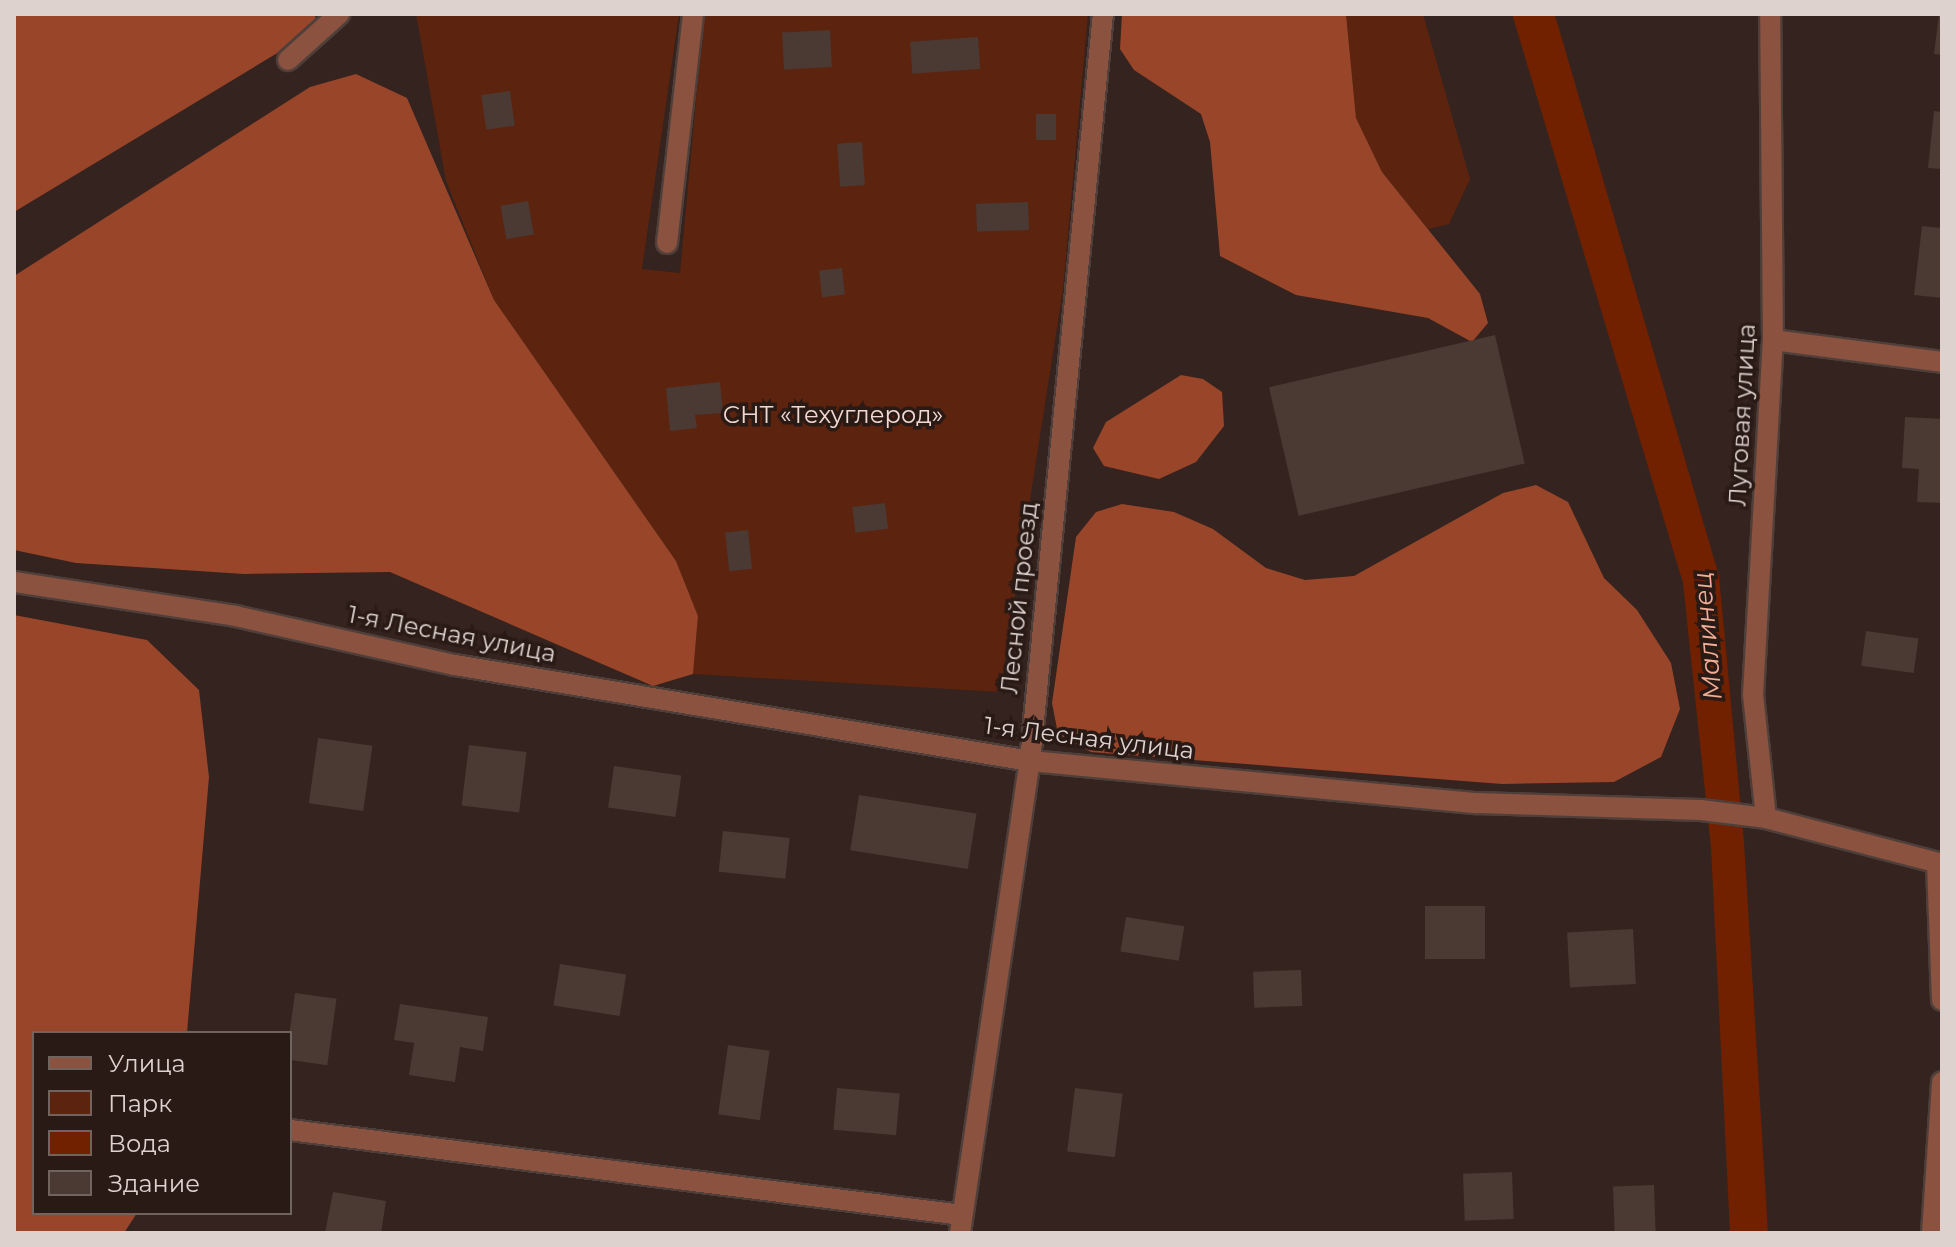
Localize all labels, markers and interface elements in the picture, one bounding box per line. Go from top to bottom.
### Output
street label: Луговая улица [1723,323,1761,507]
park label: СНТ «Техуглерод» [723,401,943,429]
street label: Лесной проезд [995,501,1043,695]
water label: Малинец [1687,571,1729,701]
street label: 1-я Лесная улица [346,600,558,668]
street label: 1-я Лесная улица [982,711,1196,765]
legend [32,1031,292,1215]
text: Улица [108,1049,186,1078]
text: Парк [108,1089,172,1118]
text: Вода [108,1129,171,1158]
text: Здание [108,1169,200,1198]

